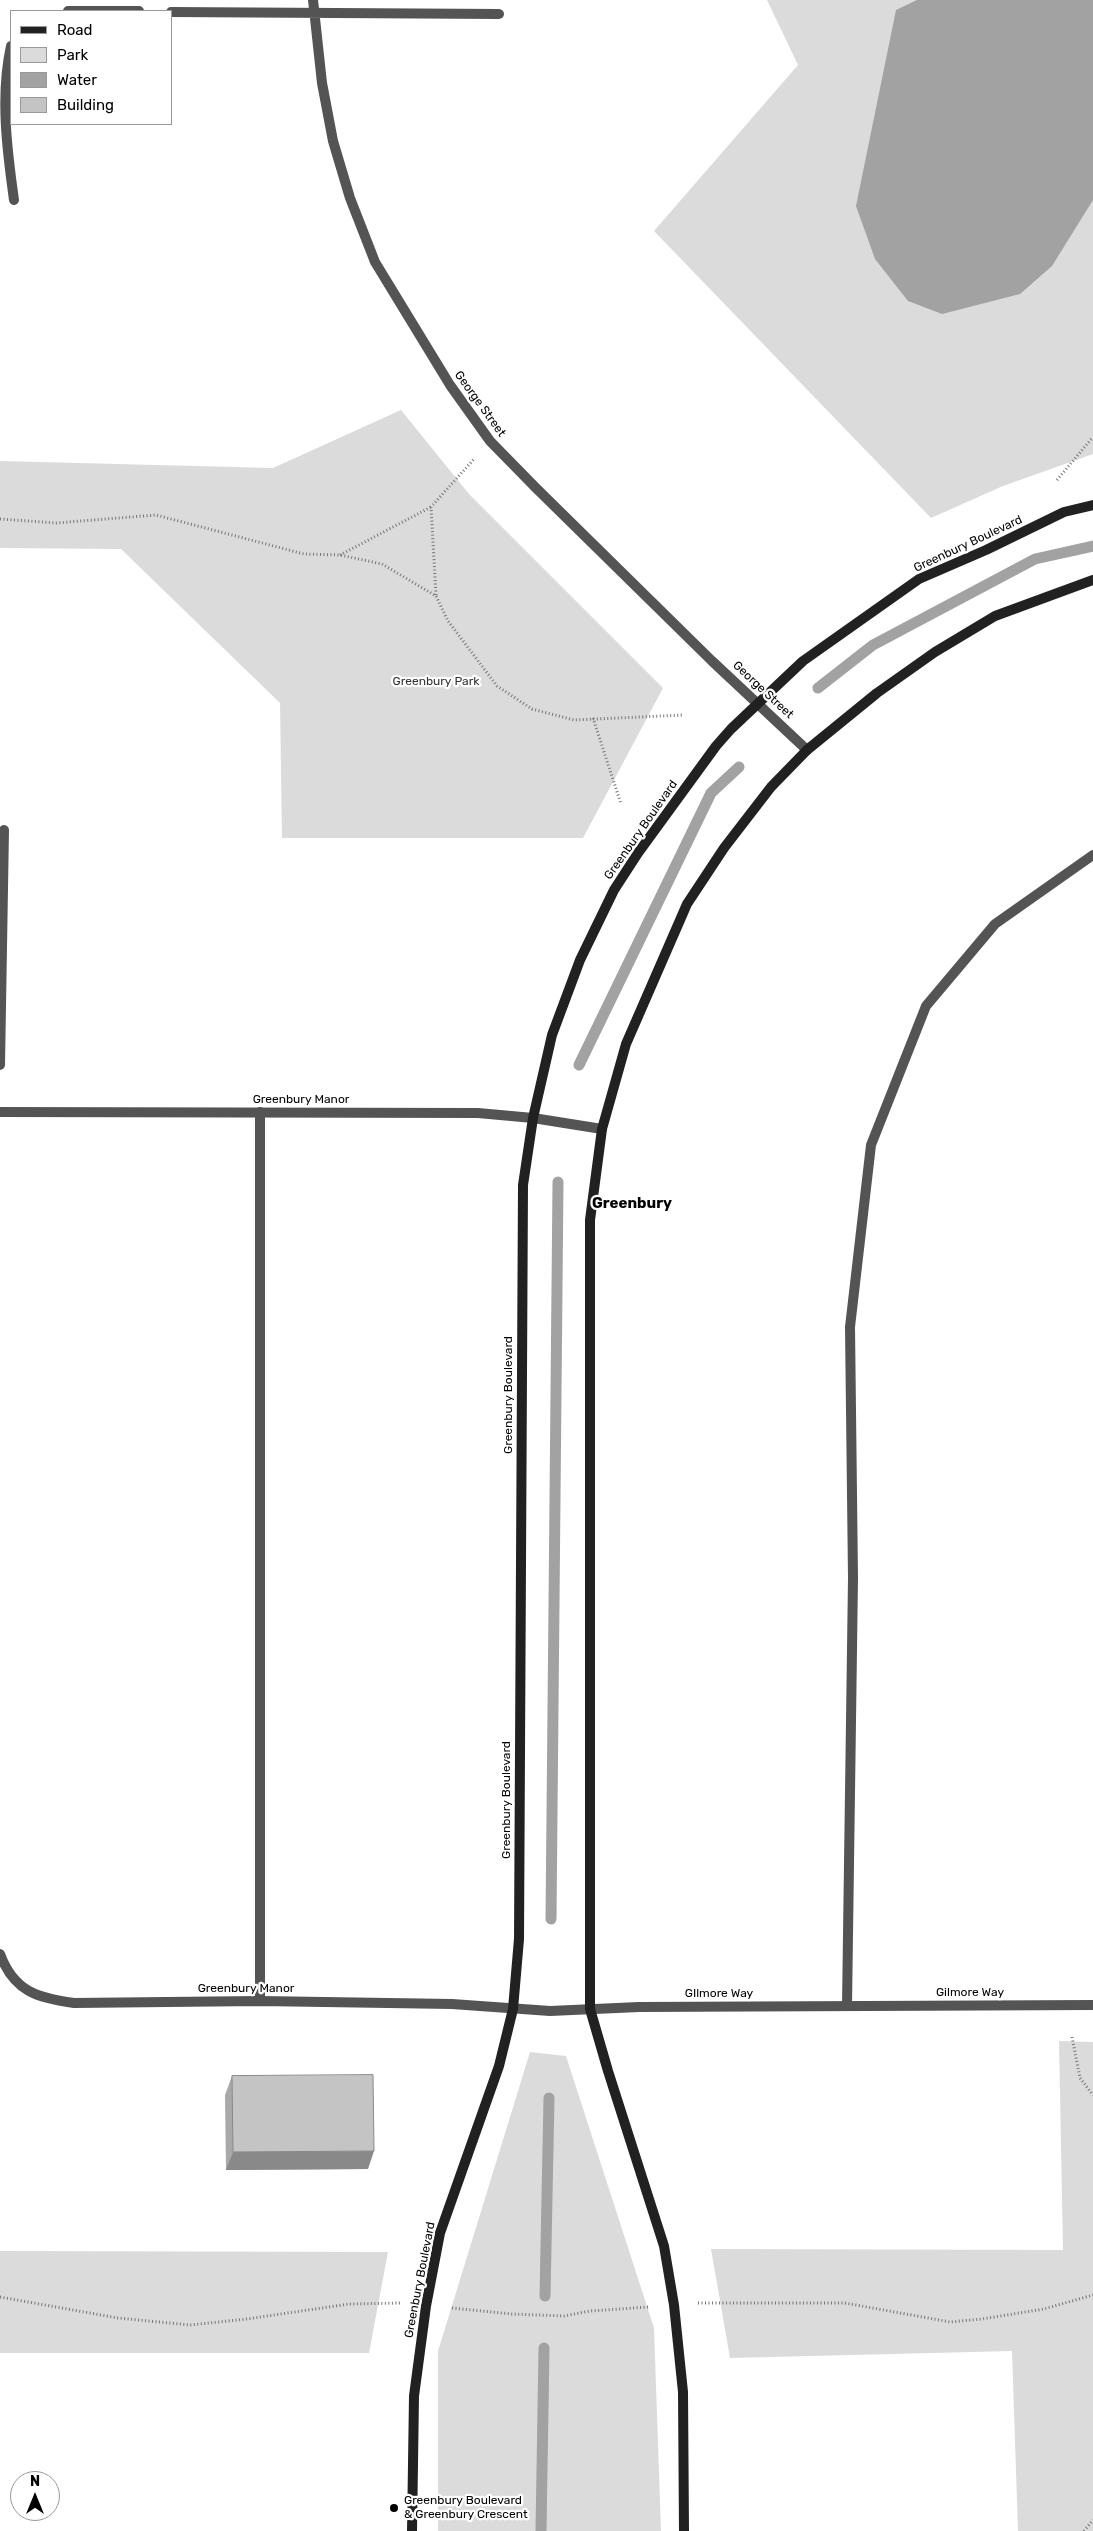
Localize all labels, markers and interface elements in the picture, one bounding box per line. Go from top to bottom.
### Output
legend [10,10,172,125]
text: Road [57,21,93,39]
text: Park [57,46,88,64]
text: Water [57,71,97,89]
text: Building [57,96,114,114]
street label: George Street [451,368,509,440]
street label: Greenbury Boulevard [911,513,1025,575]
street label: George Street [730,658,796,722]
park label: Greenbury Park [393,675,479,689]
street label: Greenbury Boulevard [601,778,681,882]
street label: Greenbury Manor [253,1093,349,1107]
district label: Greenbury [592,1195,672,1213]
street label: Greenbury Boulevard [502,1336,516,1454]
street label: Greenbury Boulevard [500,1741,514,1859]
street label: Greenbury Manor [198,1982,294,1996]
street label: Gilmore Way [936,1986,1004,2000]
street label: GIlmore Way [685,1987,753,2001]
street label: Greenbury Boulevard [402,2221,438,2339]
north arrow [10,2471,60,2521]
text: N [30,2473,40,2490]
place label: Greenbury Boulevard & Greenbury Crescent [404,2494,528,2522]
marker: Greenbury Boulevard & Greenbury Crescent [388,2502,400,2514]

